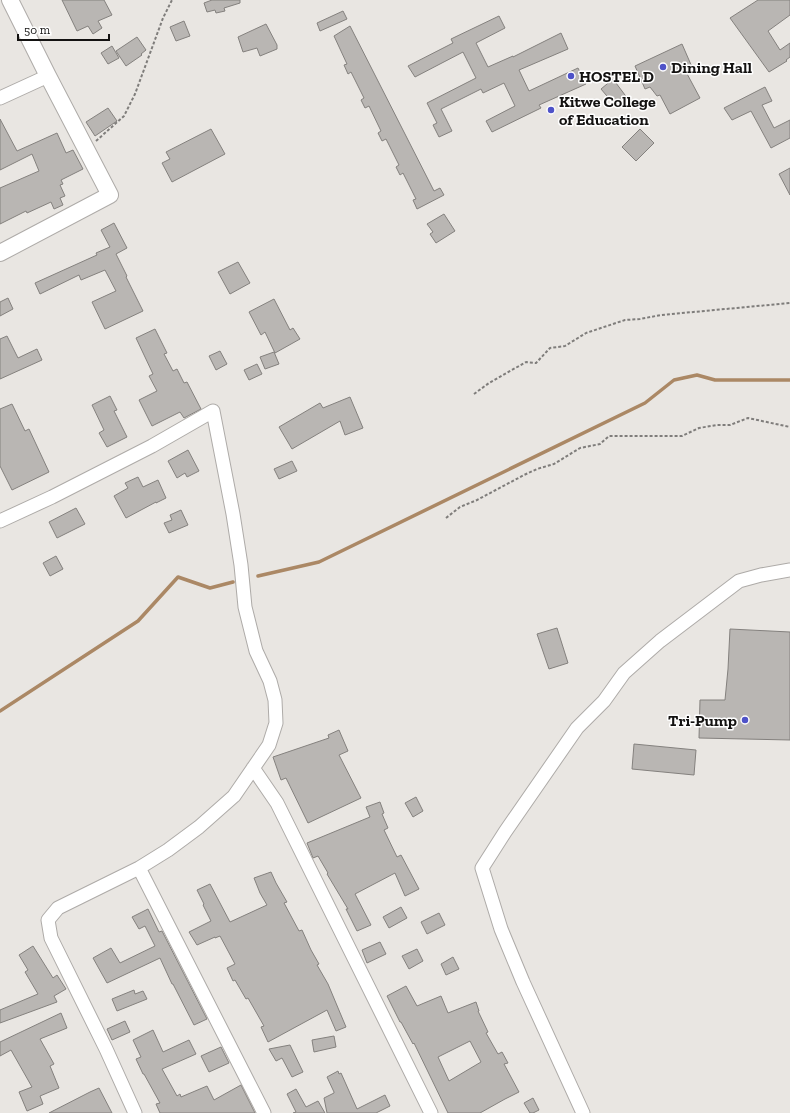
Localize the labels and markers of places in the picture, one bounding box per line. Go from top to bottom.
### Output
place label: Dining Hall [671,58,752,77]
marker: Dining Hall [658,62,668,72]
place label: HOSTEL D [579,67,654,86]
marker: HOSTEL D [566,71,576,81]
place label: Kitwe College of Education [559,92,656,129]
marker: Kitwe College of Education [546,105,556,115]
place label: Tri-Pump [668,711,737,730]
marker: Tri-Pump [740,715,750,725]

